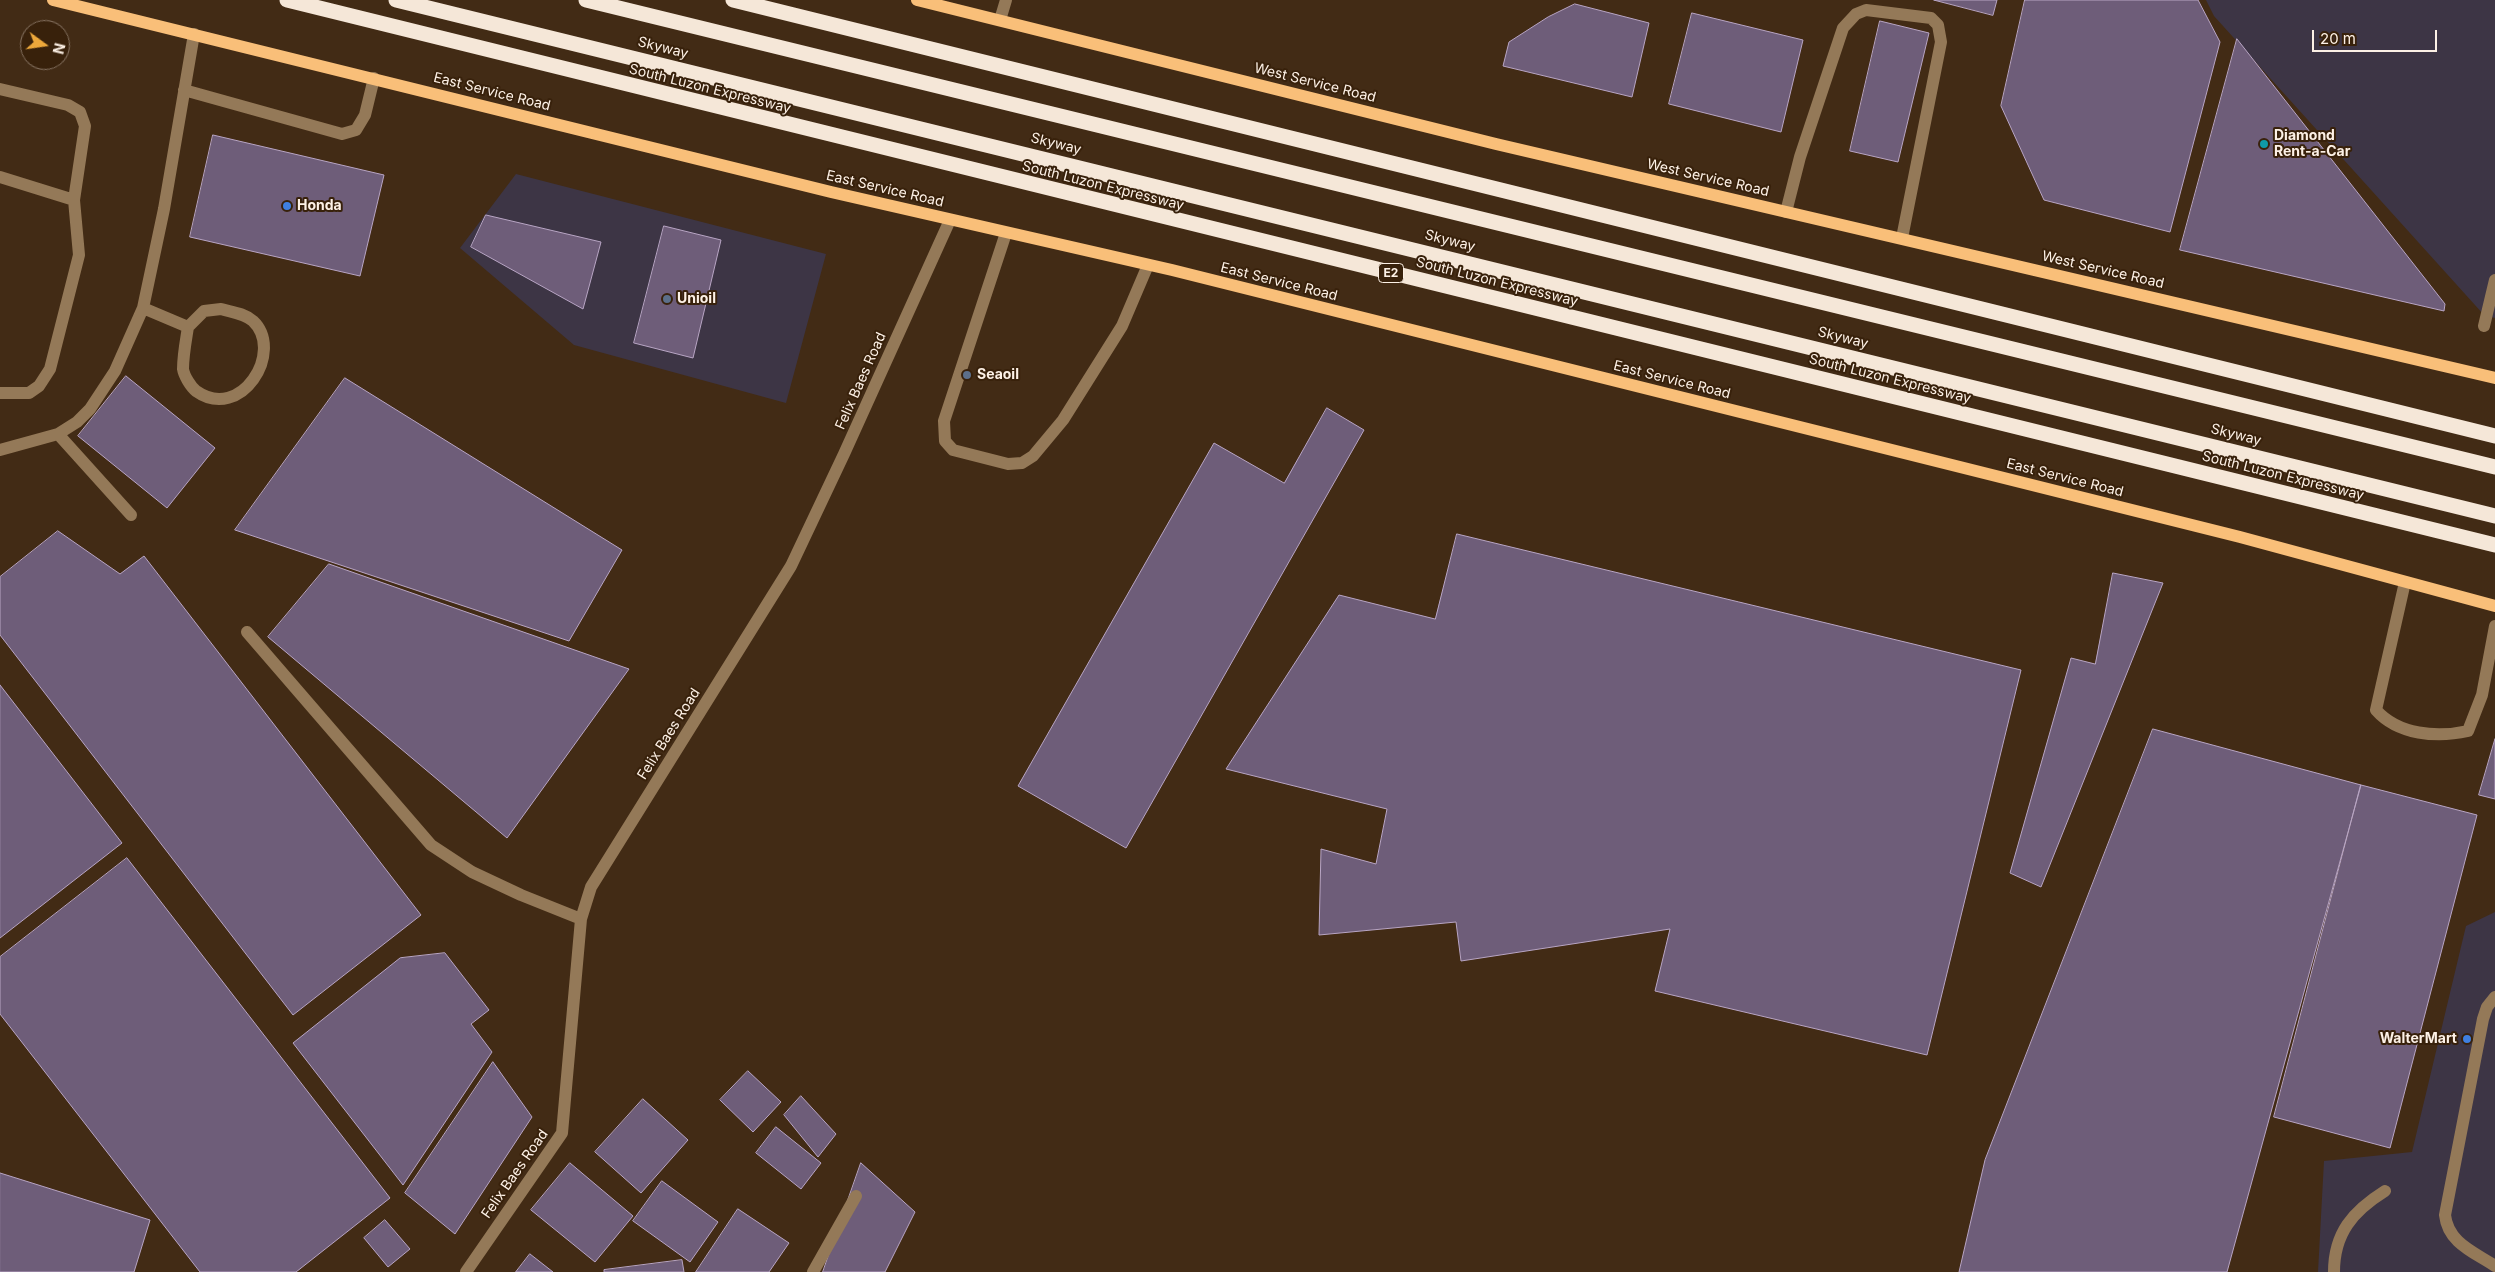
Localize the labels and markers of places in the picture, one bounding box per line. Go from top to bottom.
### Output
place label: Diamond Rent-a-Car [2274,128,2350,160]
marker: Diamond Rent-a-Car [2258,138,2270,150]
place label: Honda [297,198,342,214]
marker: Honda [281,200,293,212]
place label: Unioil [677,291,716,307]
marker: Unioil [661,293,673,305]
place label: Seaoil [977,367,1019,383]
marker: Seaoil [961,369,973,381]
place label: WalterMart [2380,1031,2457,1047]
marker: WalterMart [2461,1033,2473,1045]

